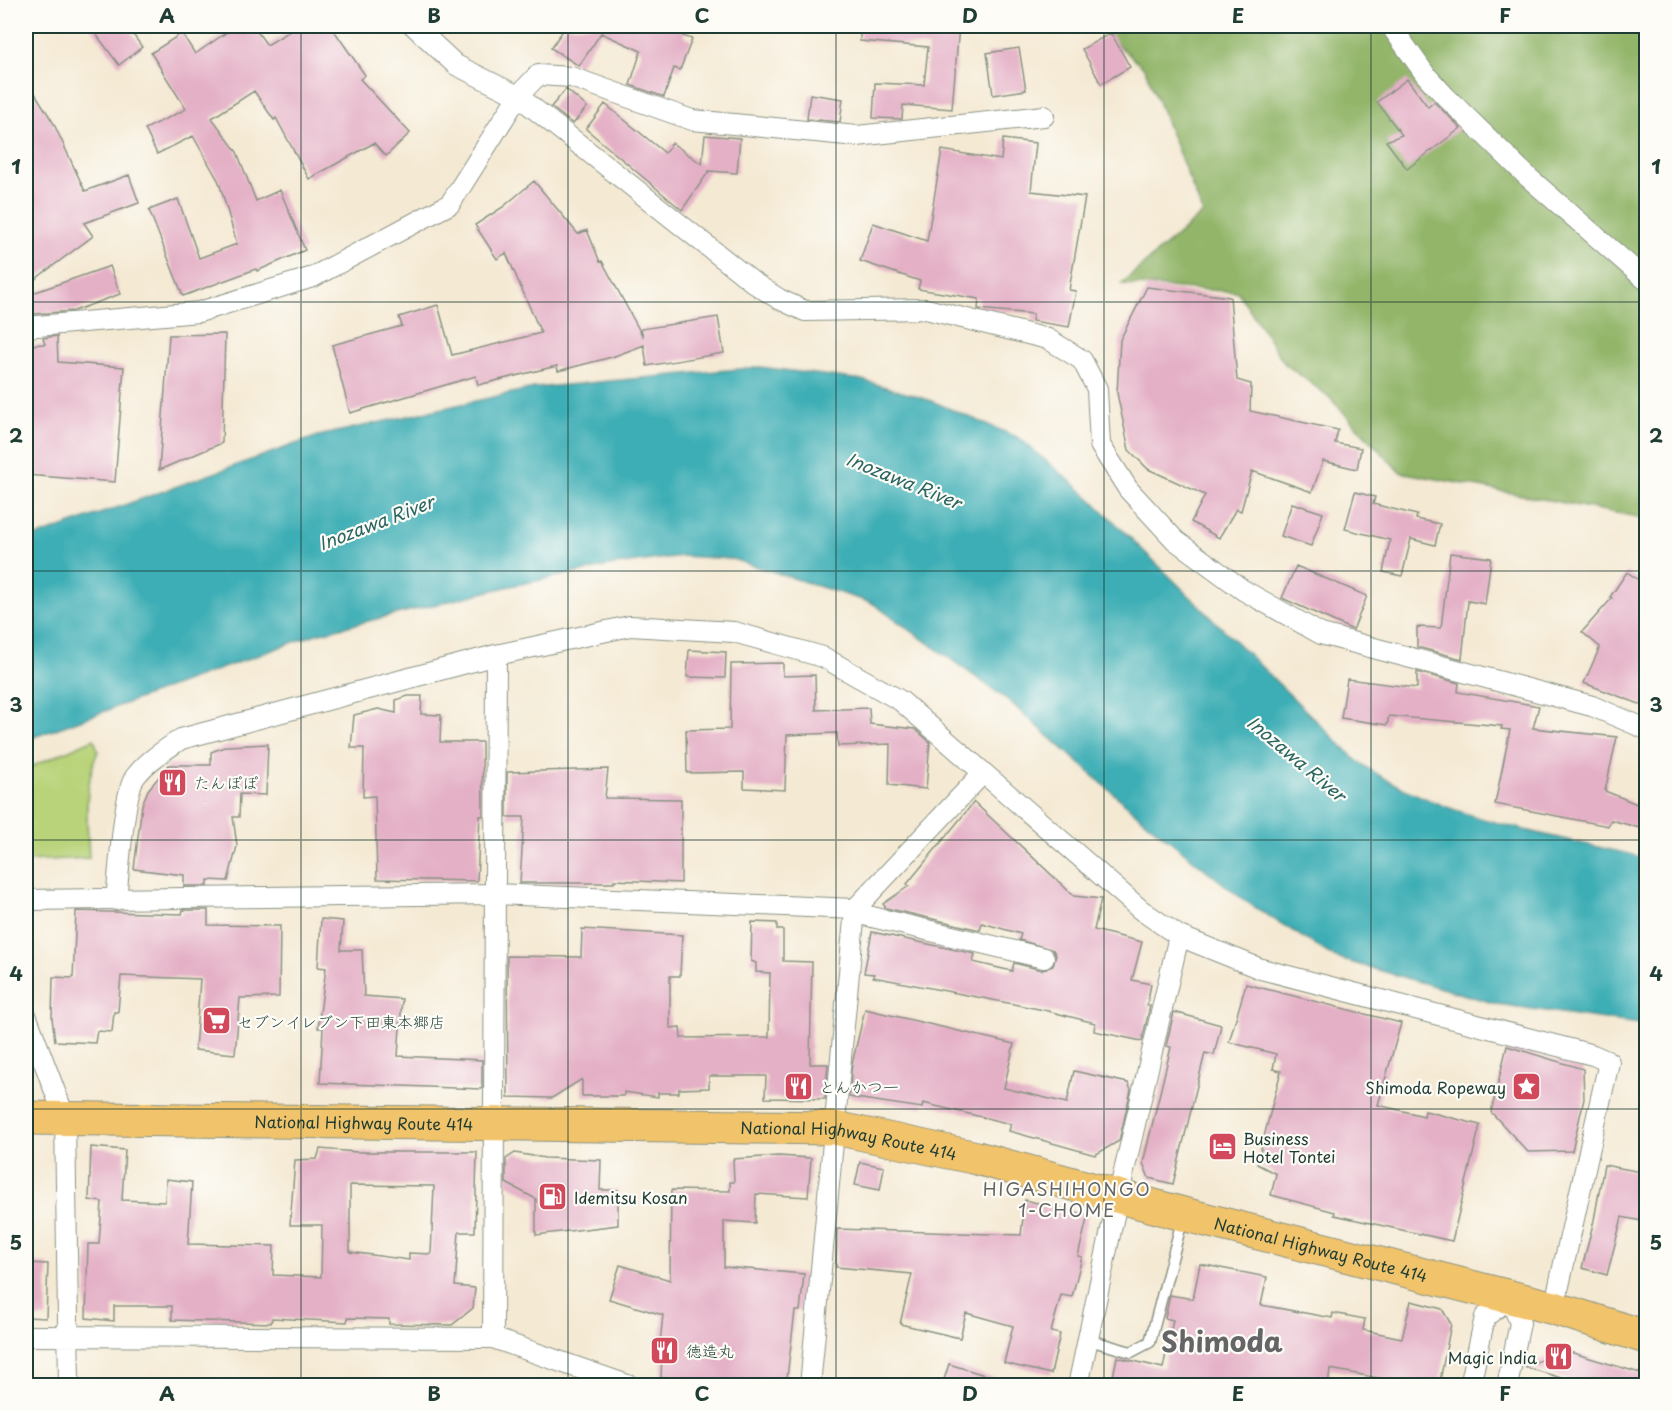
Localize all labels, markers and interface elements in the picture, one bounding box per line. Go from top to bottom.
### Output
text: A [159,0,175,30]
text: B [427,0,441,30]
text: C [694,0,710,30]
text: D [962,0,978,30]
text: E [1232,0,1244,30]
text: F [1499,0,1511,30]
text: 1 [11,151,21,181]
text: 1 [1651,151,1661,181]
text: 2 [9,420,23,450]
text: 2 [1649,420,1663,450]
water label: Inozawa River [843,445,968,516]
water label: Inozawa River [314,487,440,556]
text: 3 [9,689,23,719]
text: 3 [1649,689,1663,719]
water label: Inozawa River [1242,709,1354,809]
restaurant icon: たんぽぽ [157,766,189,798]
place label: たんぽぽ [194,770,258,794]
text: 4 [9,958,23,988]
text: 4 [1649,958,1663,988]
supermarket icon: セブンイレブン下田東本郷店 [200,1005,232,1037]
place label: セブンイレブン下田東本郷店 [237,1009,445,1033]
restaurant icon: とんかつ一 [782,1070,814,1102]
place icon: Shimoda Ropeway [1511,1071,1543,1103]
place label: とんかつ一 [819,1074,899,1098]
place label: Shimoda Ropeway [1365,1075,1506,1099]
street label: National Highway Route 414 [254,1109,474,1136]
street label: National Highway Route 414 [740,1115,959,1165]
place label: Business Hotel Tontei [1243,1126,1336,1168]
hotel icon: Business Hotel Tontei [1206,1131,1238,1163]
district label: HIGASHIHONGO 1-CHOME [983,1175,1151,1223]
fuel station icon: Idemitsu Kosan [537,1181,569,1213]
place label: Idemitsu Kosan [574,1185,688,1209]
street label: National Highway Route 414 [1212,1210,1430,1288]
text: 5 [10,1227,22,1257]
text: 5 [1650,1227,1662,1257]
district label: Shimoda [1161,1319,1283,1362]
restaurant icon: 徳造丸 [649,1334,681,1366]
place label: 徳造丸 [686,1338,734,1362]
restaurant icon: Magic India [1542,1341,1574,1373]
place label: Magic India [1448,1345,1537,1369]
text: A [159,1378,175,1408]
text: B [427,1378,441,1408]
text: C [694,1378,710,1408]
text: D [962,1378,978,1408]
text: E [1232,1378,1244,1408]
text: F [1499,1378,1511,1408]

